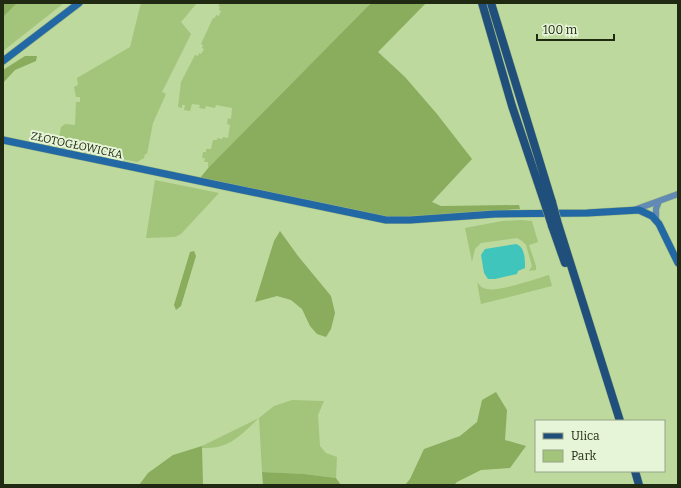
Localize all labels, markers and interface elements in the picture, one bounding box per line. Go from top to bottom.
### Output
scale bar [537,16,614,42]
text: 100 m [543,23,578,37]
street label: ZŁOTOGŁOWICKA [30,129,124,162]
legend [535,420,665,472]
text: Ulica [571,429,600,443]
text: Park [571,449,597,463]

